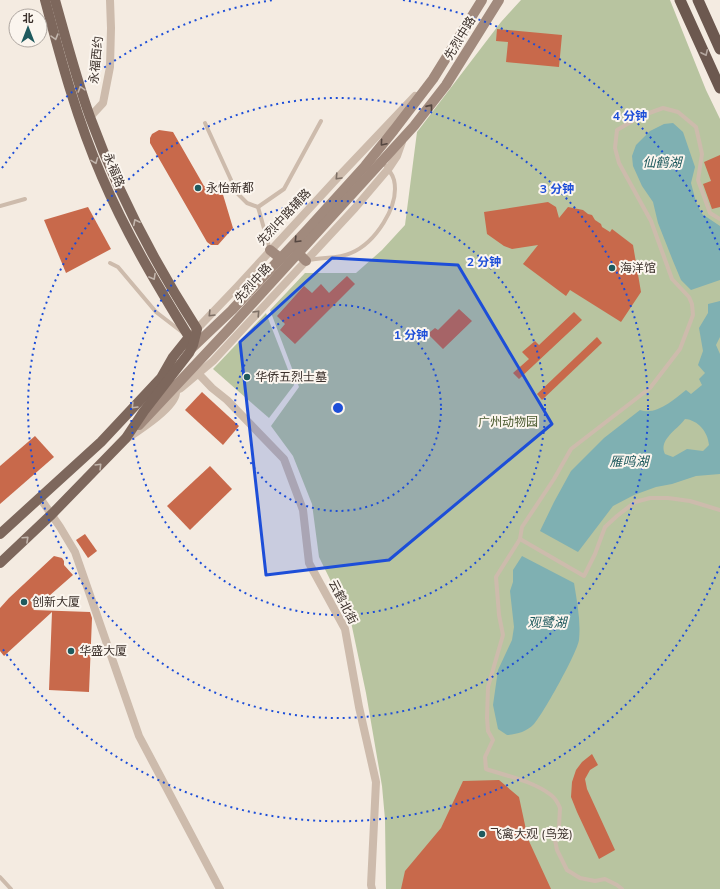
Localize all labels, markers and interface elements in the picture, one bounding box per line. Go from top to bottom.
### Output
north arrow [8,8,48,48]
text: 北 [23,11,34,25]
street label: 先烈中路 [441,13,478,62]
one-way arrow [51,34,59,41]
street label: 永福西约 [86,35,105,85]
one-way arrow [700,49,708,56]
one-way arrow [77,86,86,93]
one-way arrow [425,104,432,112]
text: 4 分钟 [613,108,647,123]
one-way arrow [381,138,388,146]
street label: 永福路 [101,150,128,189]
water label: 仙鹤湖 [642,154,683,170]
one-way arrow [91,157,99,164]
one-way arrow [335,173,342,180]
place label: 永怡新都 [206,180,254,195]
text: 3 分钟 [540,181,574,196]
marker: 永怡新都 [193,183,203,193]
street label: 先烈中路辅路 [254,185,314,248]
one-way arrow [133,219,141,226]
one-way arrow [294,235,302,243]
text: 2 分钟 [467,254,501,269]
street label: 先烈中路 [231,260,274,306]
place label: 海洋馆 [620,260,656,275]
marker: 海洋馆 [607,263,617,273]
one-way arrow [149,273,156,280]
one-way arrow [208,309,216,317]
one-way arrow [252,311,259,318]
text: 1 分钟 [394,327,428,342]
place label: 华侨五烈士墓 [255,369,327,384]
marker: 华侨五烈士墓 [242,372,252,382]
one-way arrow [132,401,139,409]
centre of rings [331,401,345,415]
park label: 广州动物园 [478,414,538,429]
water label: 雁鸣湖 [609,453,650,469]
one-way arrow [94,463,102,471]
one-way arrow [21,536,29,544]
street label: 云鹤北街 [326,577,361,627]
place label: 创新大厦 [32,594,80,609]
marker: 创新大厦 [19,597,29,607]
water label: 观鹭湖 [527,614,568,630]
place label: 华盛大厦 [79,643,127,658]
marker: 华盛大厦 [66,646,76,656]
place label: 飞禽大观 (鸟笼) [490,826,573,841]
marker: 飞禽大观 (鸟笼) [477,829,487,839]

